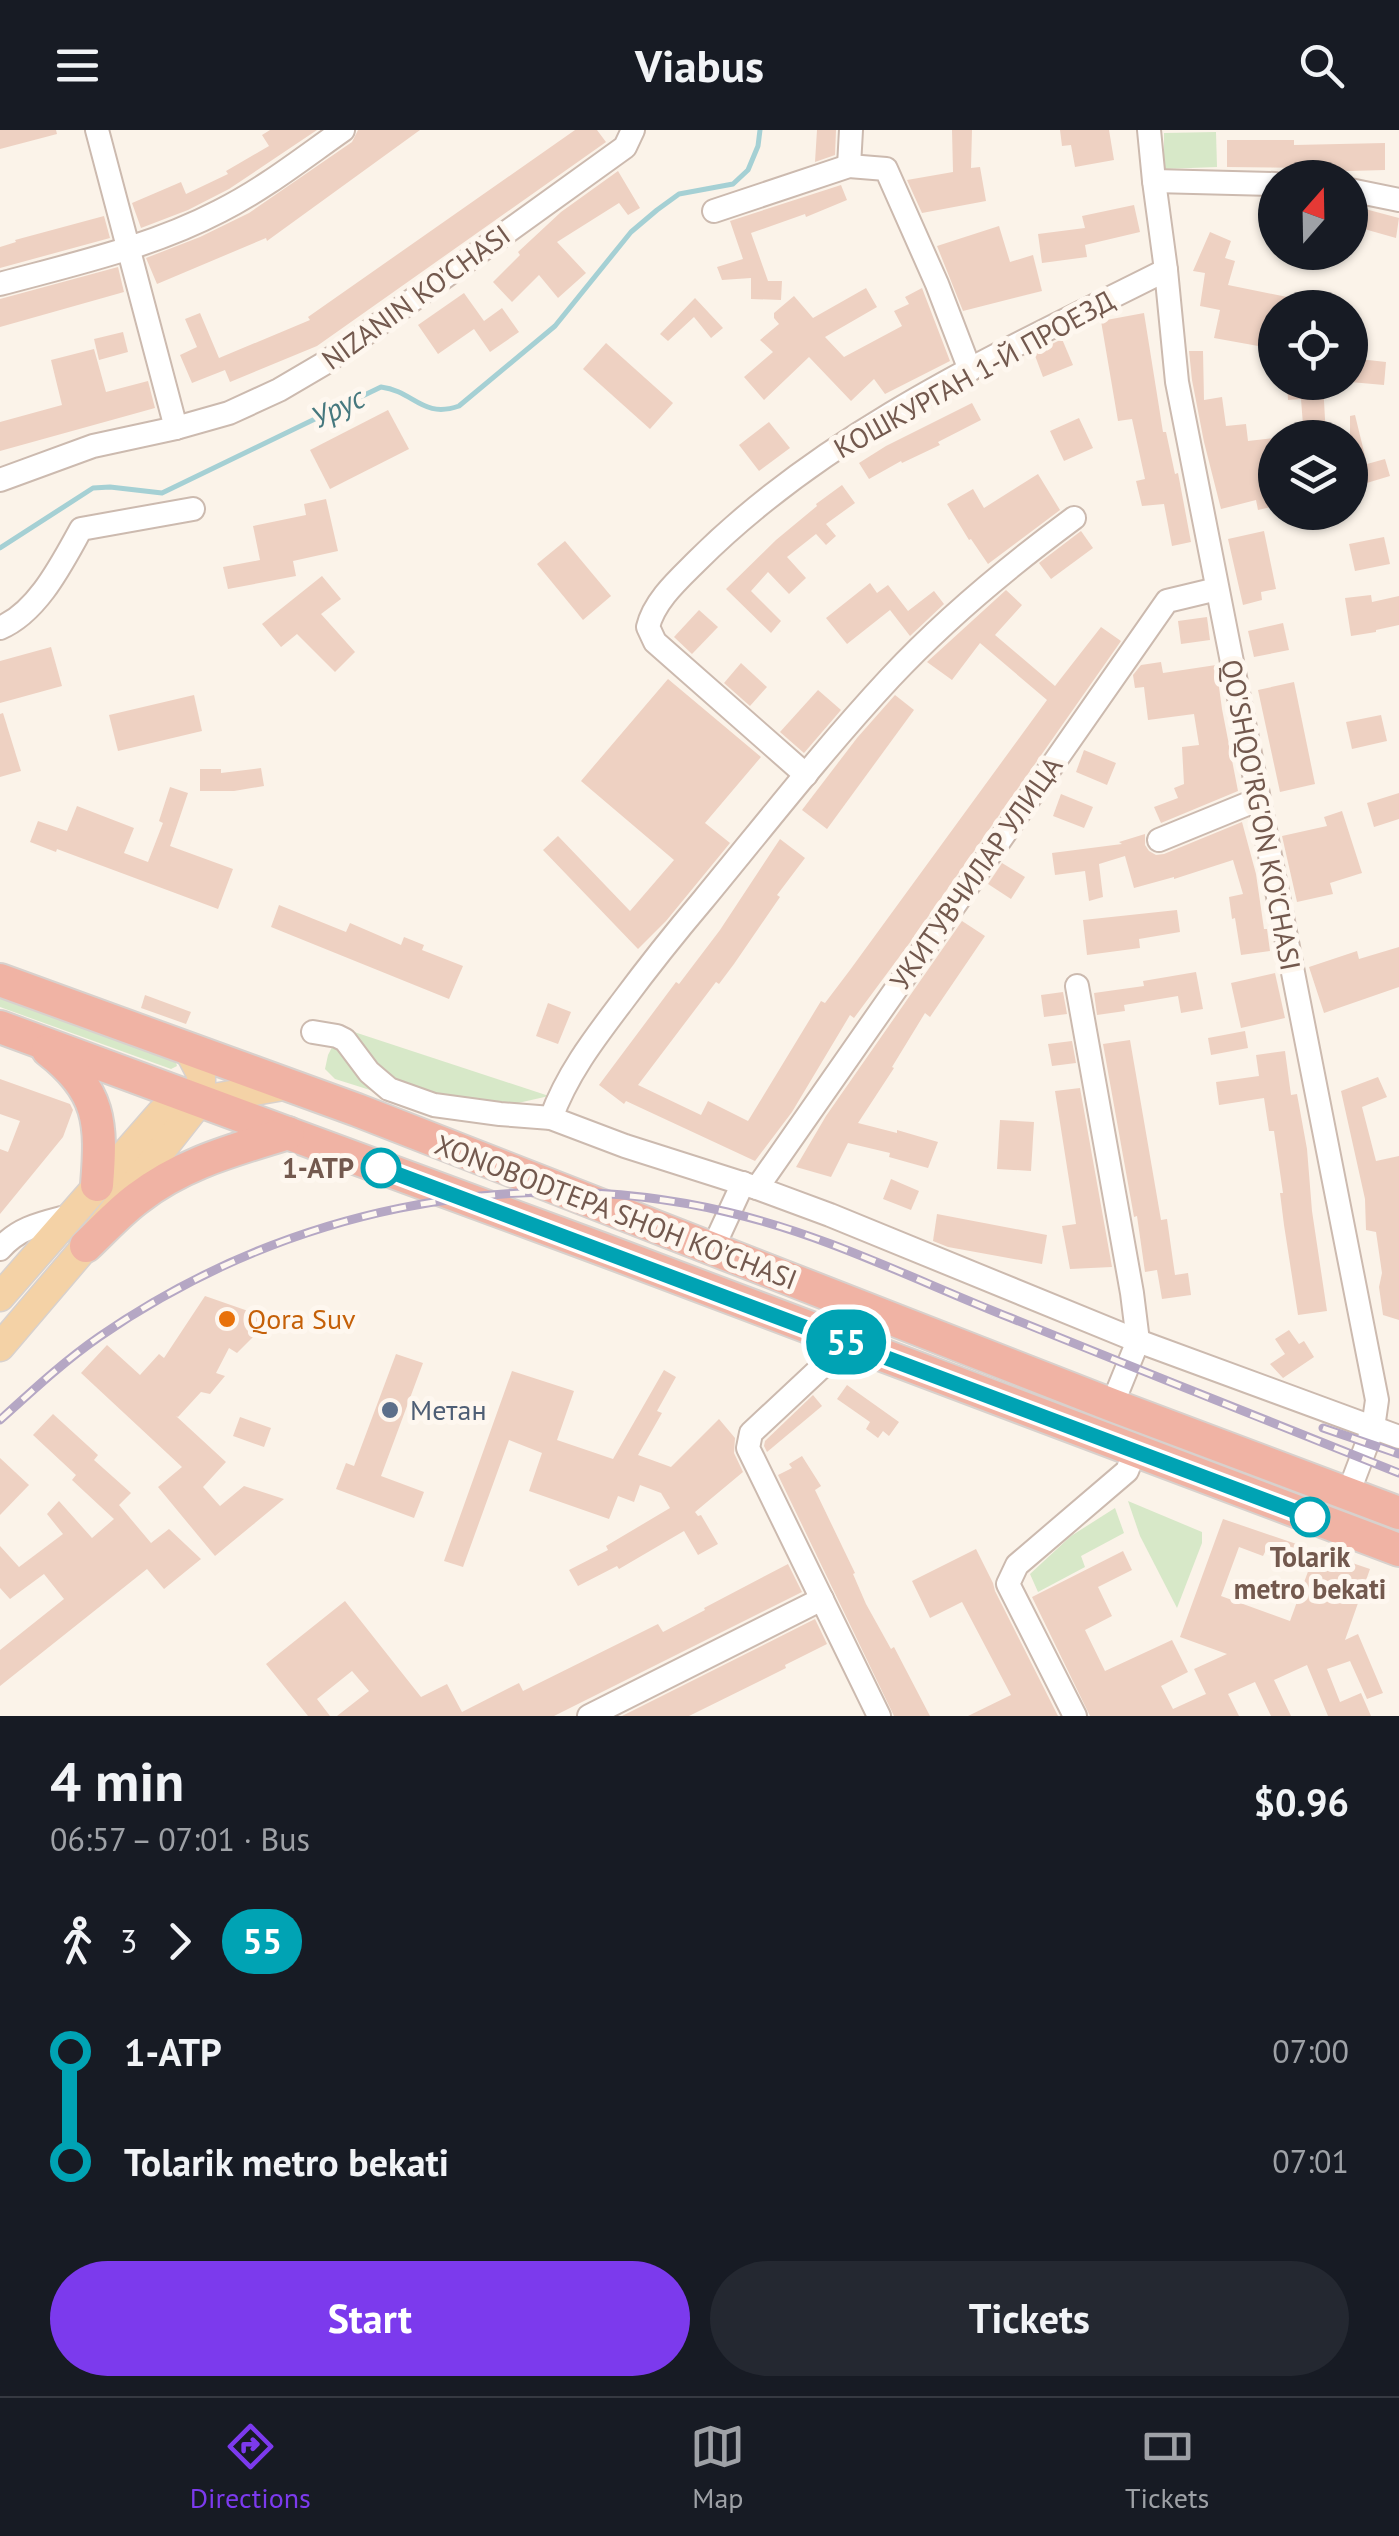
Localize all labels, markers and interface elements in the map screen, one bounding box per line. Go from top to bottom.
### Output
text: Viabus [635,36,764,94]
icon: menu [50,38,105,93]
icon: search [1294,38,1349,93]
north arrow [1258,160,1368,270]
map controls [1258,160,1368,530]
street label: NIZANIN KO'CHASI [314,216,517,377]
street label: КОШКУРГАН 1-Й ПРОЕЗД [827,281,1121,466]
button: locate [1258,290,1368,400]
water label: Урус [304,377,371,436]
button: layers [1258,420,1368,530]
street label: QO'SHQO'RG'ON KO'CHASI [1213,656,1310,974]
street label: УКИТУВЧИЛАР УЛИЦА [881,748,1071,997]
street label: XONOBODTEPA SHOH KO'CHASI [430,1125,802,1298]
place label: 1-ATP [282,1149,354,1186]
marker: 1-ATP [362,1149,400,1187]
place label: Qora Suv [247,1300,356,1337]
marker: Qora Suv [216,1308,238,1330]
line badge: 55 [801,1310,891,1374]
text: 55 [826,1319,866,1365]
place label: Метан [410,1391,487,1428]
marker: Метан [379,1399,401,1421]
marker: Tolarik metro bekati [1291,1498,1329,1536]
place label: Tolarik metro bekati [1234,1538,1386,1607]
text: 4 min [50,1745,184,1816]
text: $0.96 [1253,1777,1349,1826]
text: 06:57 – 07:01 · Bus [50,1818,310,1860]
icon: walk [50,1914,105,1969]
icon: forward [152,1914,207,1969]
text: 55 [242,1918,282,1964]
text: 3 [120,1920,137,1962]
text: 1-ATP [124,2027,222,2076]
text: 07:00 [1272,2030,1349,2072]
text: Tolarik metro bekati [124,2137,449,2186]
text: 07:01 [1272,2140,1349,2182]
button: Start [50,2261,690,2376]
button: Tickets [710,2261,1349,2376]
tab: Directions [190,2419,311,2516]
tab: Map [690,2419,745,2516]
tab: Tickets [1125,2419,1209,2516]

